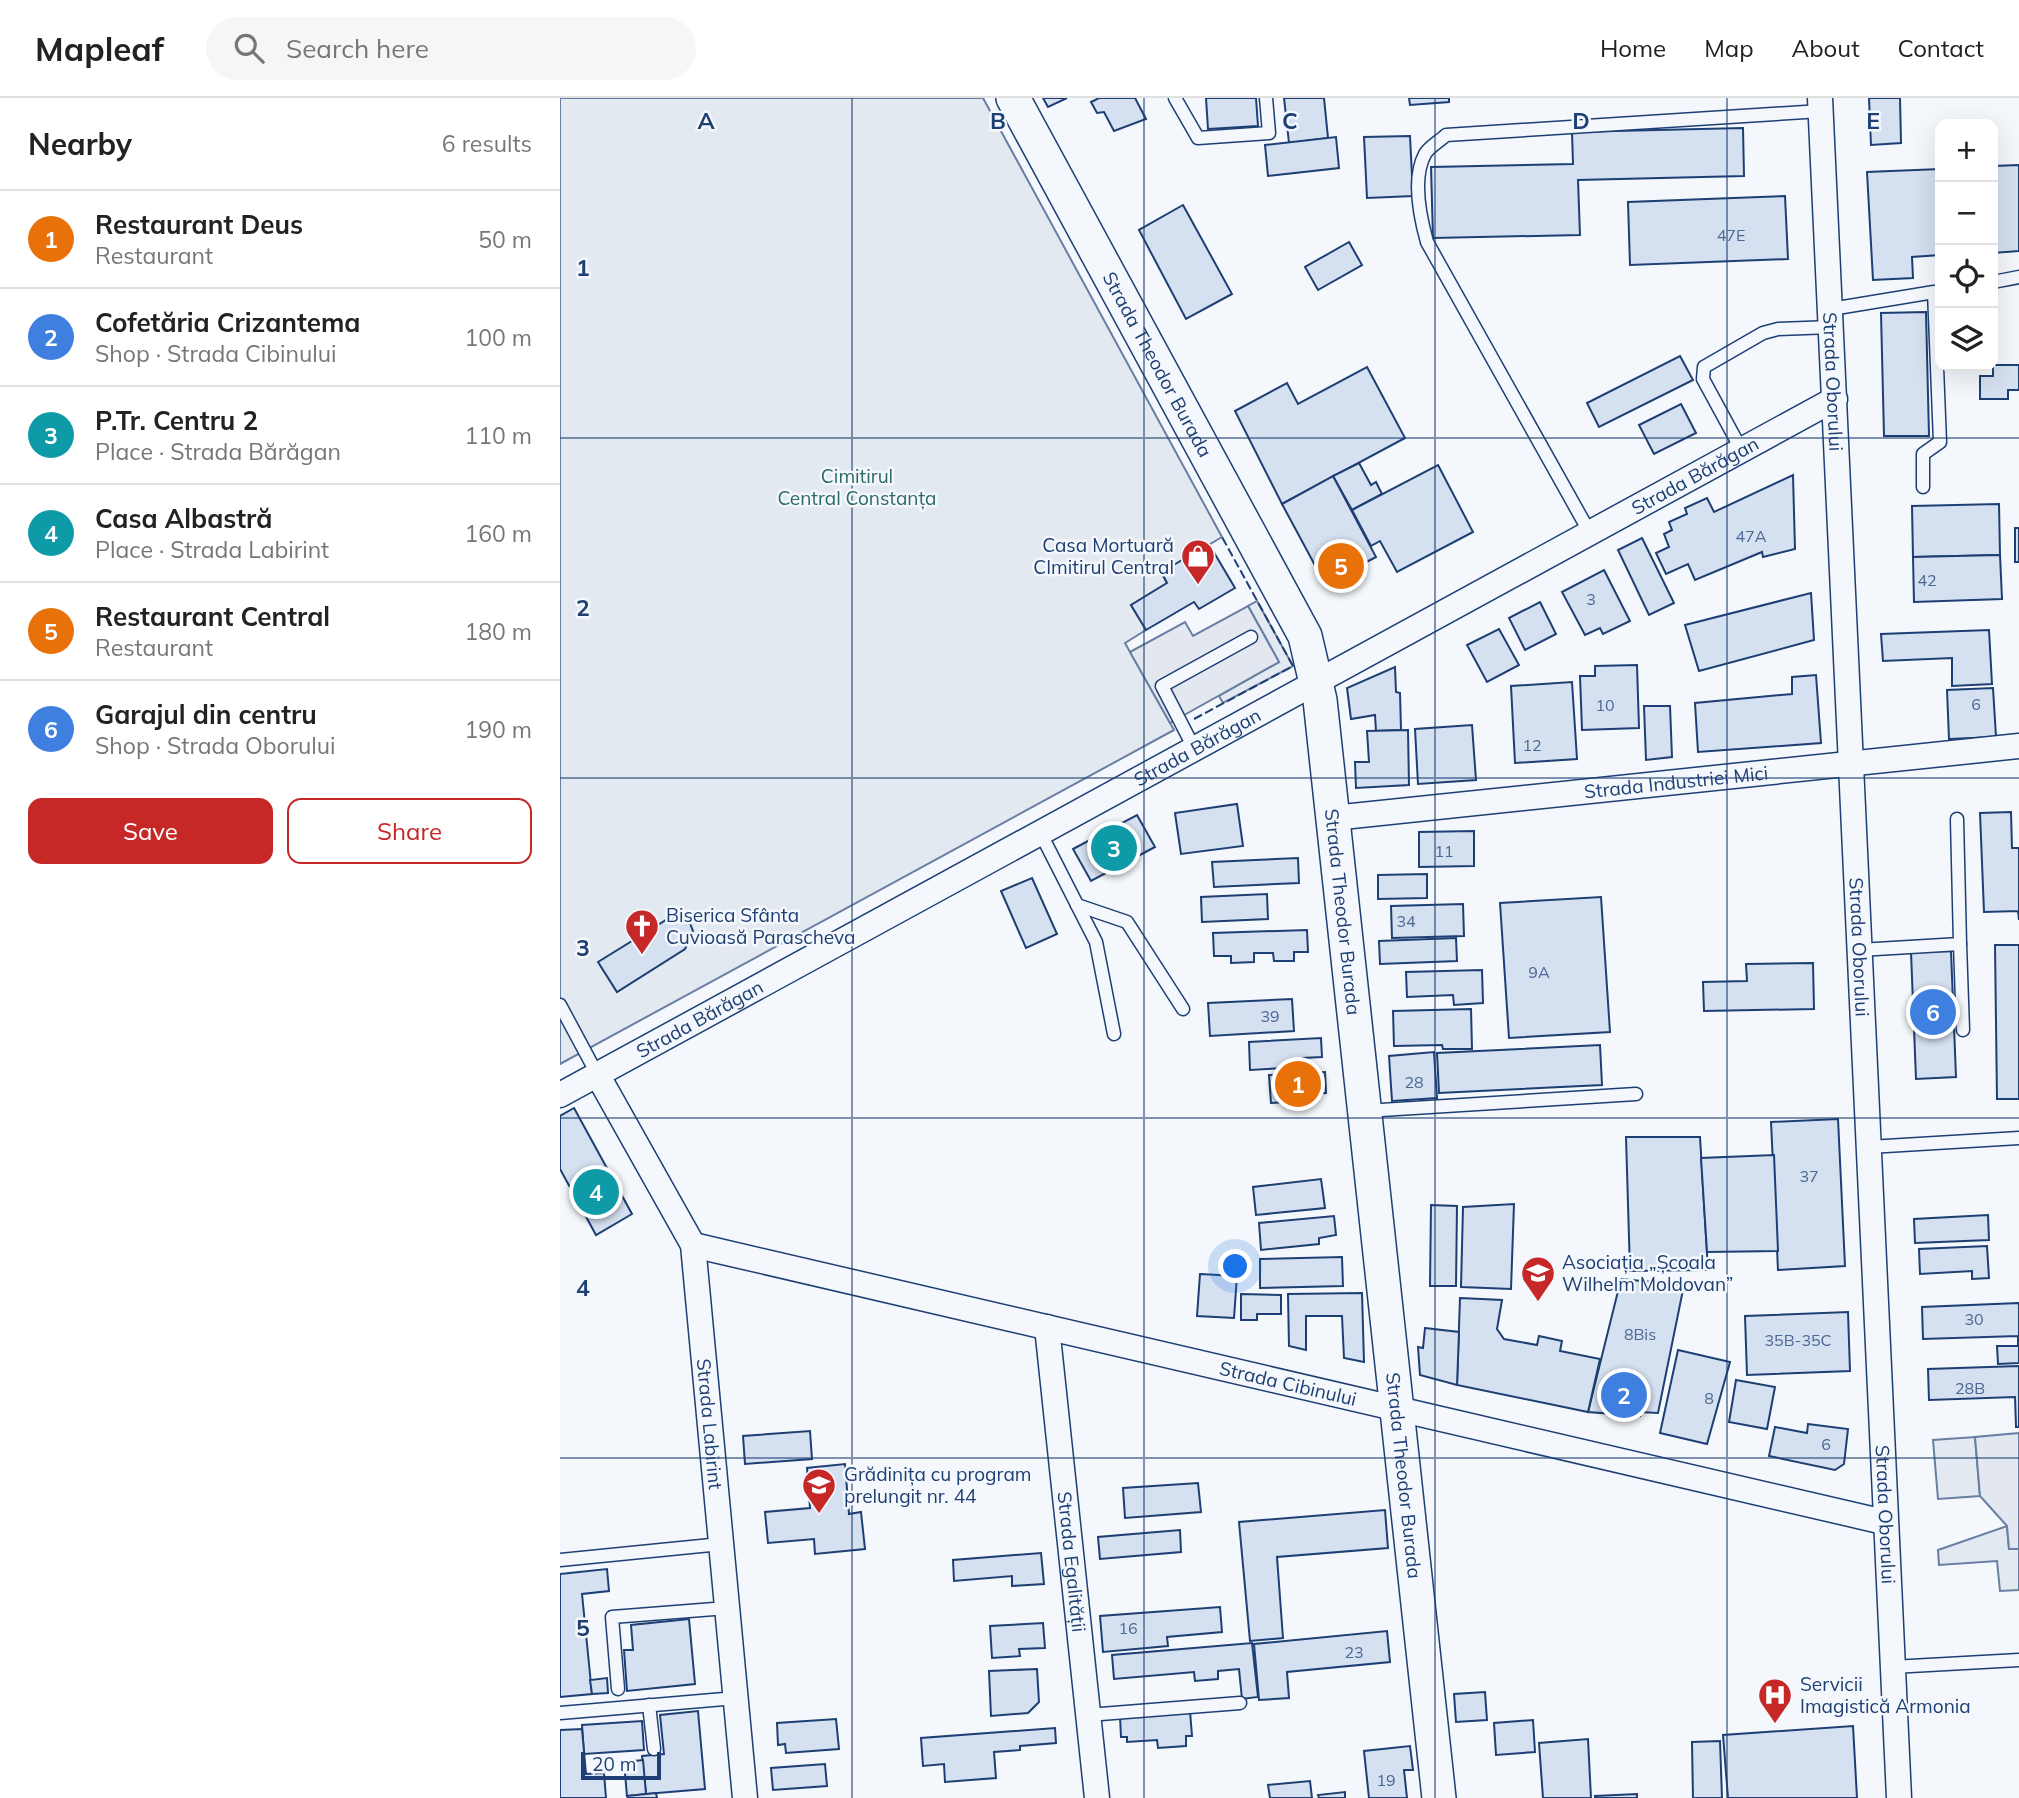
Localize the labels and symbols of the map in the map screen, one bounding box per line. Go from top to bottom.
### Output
text: A [697,106,715,135]
text: B [990,106,1006,135]
text: C [1282,106,1298,135]
text: D [1572,106,1590,135]
text: E [1866,106,1880,135]
house number: 47E [1717,225,1745,245]
text: 1 [576,253,590,282]
street label: Strada Theodor Burada [1098,267,1218,461]
street label: Strada Oborului [1818,312,1848,452]
street label: Strada Bărăgan [1627,431,1763,520]
park label: Cimitirul Central Constanța [777,464,937,511]
house number: 47A [1736,526,1767,546]
place label: Casa Mortuară CImitirul Central [1033,533,1174,579]
shop icon: Casa Mortuară CImitirul Central [1179,537,1217,586]
pin: 5 [1318,540,1364,592]
house number: 42 [1917,570,1937,590]
house number: 3 [1586,589,1596,609]
text: 2 [576,593,590,622]
house number: 6 [1971,694,1981,714]
house number: 10 [1595,695,1615,715]
street label: Strada Bărăgan [1130,703,1265,791]
house number: 12 [1522,735,1542,755]
street label: Strada Industriei Mici [1583,760,1769,804]
street label: Strada Theodor Burada [1320,808,1366,1016]
pin: 3 [1091,822,1137,874]
house number: 11 [1434,841,1454,861]
street label: Strada Oborului [1844,877,1875,1017]
place label: Biserica Sfânta Cuvioasă Parascheva [666,903,855,949]
church icon: Biserica Sfânta Cuvioasă Parascheva [623,907,661,956]
house number: 34 [1396,911,1416,931]
text: 3 [576,933,590,962]
house number: 9A [1528,962,1550,982]
street label: Strada Bărăgan [632,974,767,1063]
pin: 6 [1910,986,1956,1038]
house number: 39 [1260,1006,1280,1026]
pin: 1 [1275,1058,1321,1110]
house number: 28 [1404,1072,1424,1092]
pin: 4 [573,1166,619,1218]
house number: 37 [1799,1166,1819,1186]
your location [1218,1249,1252,1283]
place label: Asociația „Școala Wilhelm Moldovan” [1562,1250,1733,1296]
school or university icon: Asociația „Școala Wilhelm Moldovan” [1519,1254,1557,1303]
text: 4 [576,1273,590,1302]
house number: 30 [1964,1309,1984,1329]
house number: 8Bis [1624,1324,1656,1344]
house number: 35B-35C [1764,1330,1832,1350]
street label: Strada Cibinului [1217,1356,1359,1411]
street label: Strada Labirint [692,1358,728,1491]
pin: 2 [1601,1369,1647,1421]
street label: Strada Theodor Burada [1381,1371,1427,1580]
house number: 28B [1955,1378,1985,1398]
house number: 8 [1704,1388,1714,1408]
house number: 6 [1821,1434,1831,1454]
street label: Strada Oborului [1871,1444,1901,1585]
place label: Grădinița cu program prelungit nr. 44 [844,1462,1031,1508]
school or university icon: Grădinița cu program prelungit nr. 44 [800,1466,838,1515]
street label: Strada Egalității [1053,1490,1091,1633]
text: 5 [576,1613,590,1642]
house number: 16 [1118,1618,1138,1638]
house number: 23 [1344,1642,1364,1662]
place label: Servicii Imagistică Armonia [1800,1672,1971,1718]
hospital icon: Servicii Imagistică Armonia [1756,1676,1794,1725]
scale bar [581,1749,662,1781]
house number: 19 [1376,1770,1396,1790]

